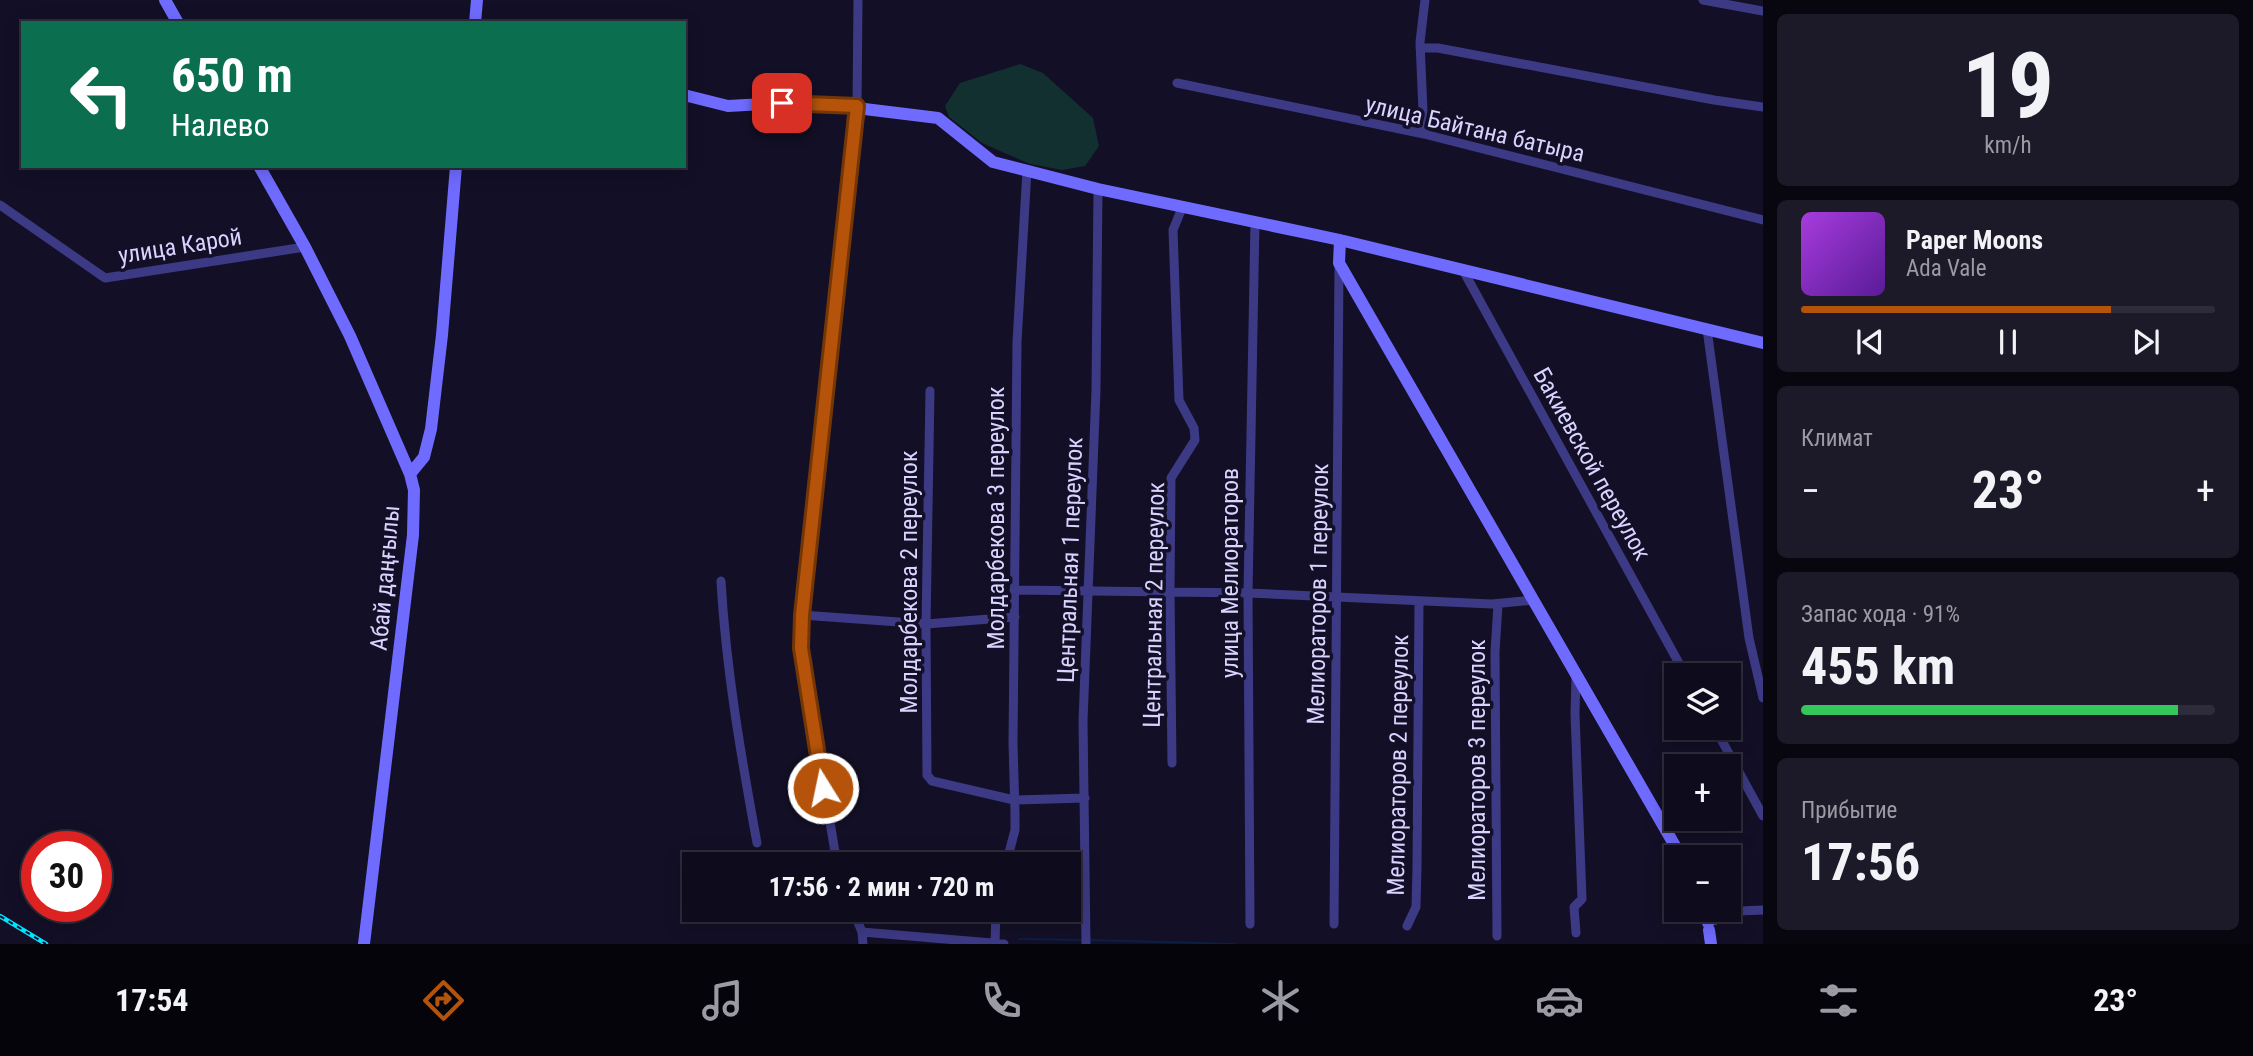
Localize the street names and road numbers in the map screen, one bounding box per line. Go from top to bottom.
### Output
street label: улица Байтана батыра [1363,90,1587,168]
street label: улица Карой [116,222,244,270]
street label: Бакиевской переулок [1527,363,1657,566]
street label: Молдарбекова 3 переулок [982,386,1010,649]
street label: Центральная 1 переулок [1052,436,1088,683]
street label: Молдарбекова 2 переулок [895,450,923,713]
street label: Мелиораторов 1 переулок [1302,463,1334,725]
street label: улица Мелиораторов [1216,468,1244,678]
street label: Центральная 2 переулок [1138,481,1170,728]
street label: Абай даңғылы [365,504,405,652]
street label: Мелиораторов 2 переулок [1382,634,1414,896]
street label: Мелиораторов 3 переулок [1463,639,1491,901]

